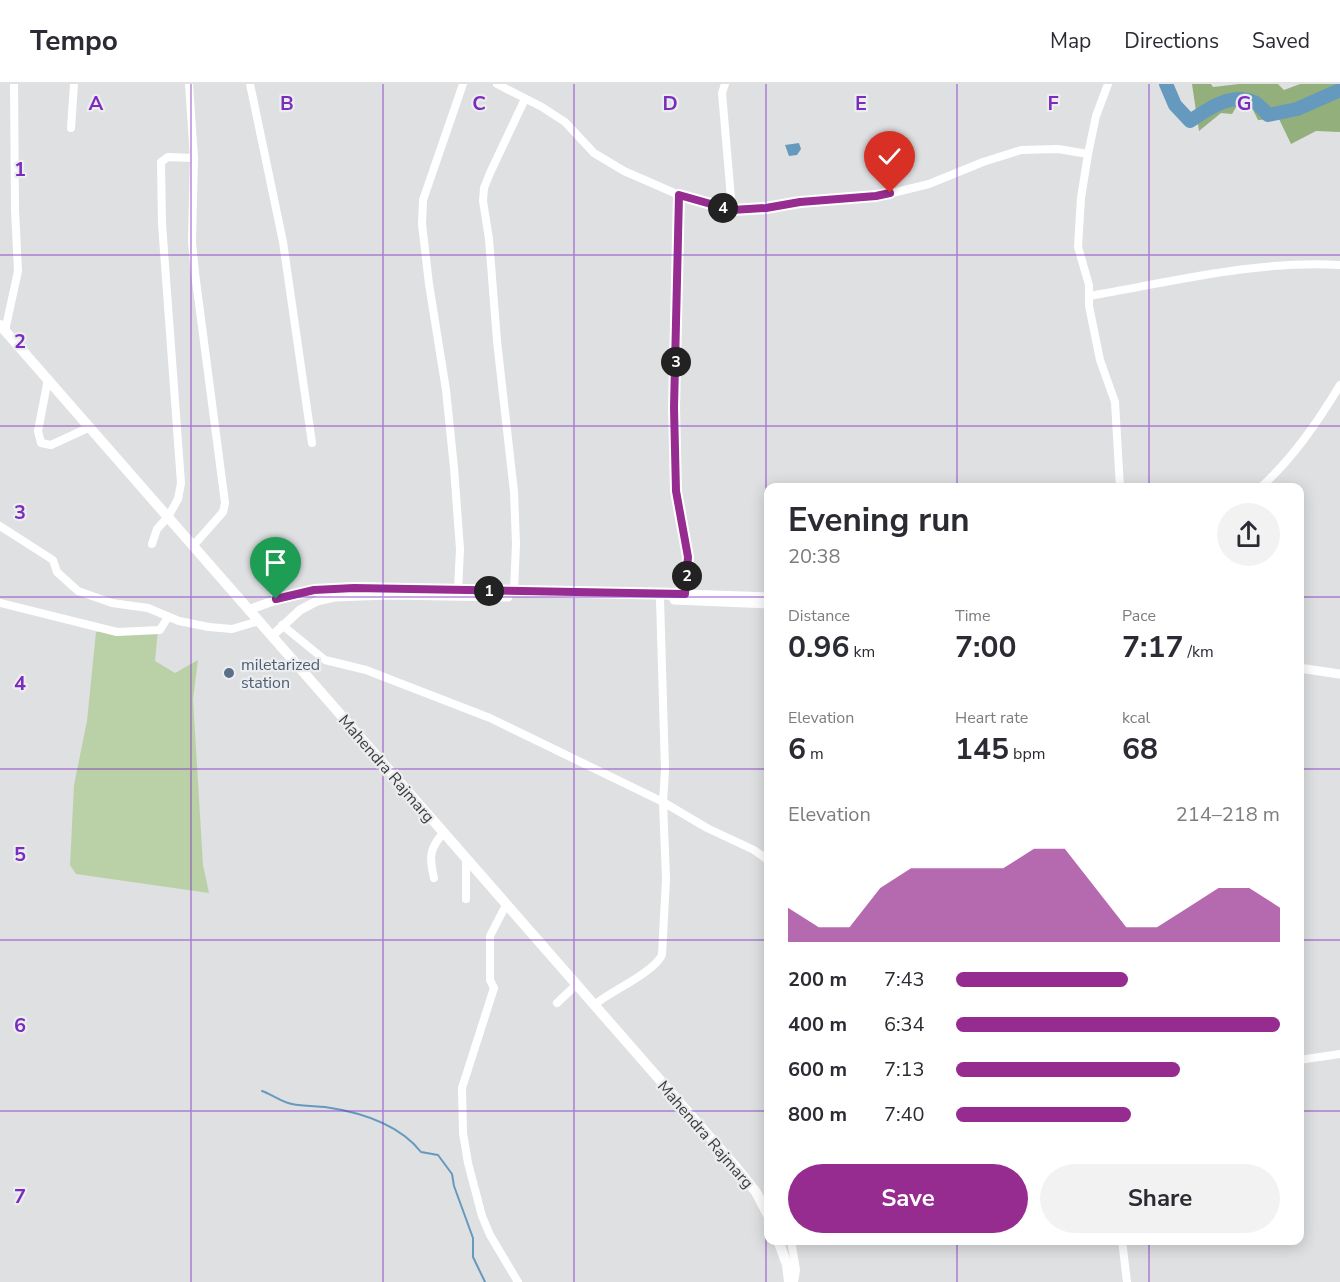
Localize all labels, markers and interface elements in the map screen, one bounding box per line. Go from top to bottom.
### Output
text: Tempo [30,22,118,60]
text: Map [1050,27,1091,55]
text: Directions [1124,27,1219,55]
text: Saved [1252,27,1310,55]
text: A [89,90,104,117]
text: B [280,90,294,117]
text: C [472,90,486,117]
text: D [662,90,678,117]
text: E [855,90,867,117]
text: F [1047,90,1059,117]
text: G [1237,90,1251,117]
pin [864,131,915,193]
icon: check [873,140,906,173]
text: 1 [14,156,26,183]
pin: 4 [708,193,738,223]
text: 4 [718,197,728,219]
text: 2 [14,328,26,355]
pin: 3 [661,347,691,377]
text: 3 [671,351,681,373]
text: Evening run [788,498,970,543]
text: 3 [14,499,26,526]
button: share [1217,503,1280,566]
pin [250,537,301,599]
text: 20:38 [788,543,841,570]
icon: arrive [259,546,292,579]
pin: 2 [672,561,702,591]
text: 2 [682,565,692,587]
pin: 1 [474,576,504,606]
text: 1 [484,580,494,602]
text: Distance [788,605,850,627]
text: Time [955,605,991,627]
text: Pace [1122,605,1156,627]
text: 0.96 [788,627,849,668]
text: 7:00 [955,627,1016,668]
text: 7:17 [1122,627,1183,668]
text: km [849,641,875,663]
text: /km [1183,641,1214,663]
place label: miletarized station [241,654,320,694]
marker: miletarized station [222,666,236,680]
text: 4 [14,670,26,697]
text: Elevation [788,707,854,729]
text: Heart rate [955,707,1028,729]
text: kcal [1122,707,1150,729]
street label: Mahendra Rajmarg [333,710,439,827]
text: 6 [788,729,806,770]
text: 145 [955,729,1009,770]
text: 68 [1122,729,1158,770]
text: m [806,743,824,765]
text: bpm [1009,743,1045,765]
text: Elevation [788,801,871,828]
text: 214–218 m [1176,801,1280,828]
text: 5 [14,841,26,868]
text: 200 m [788,966,847,993]
text: 7:43 [884,966,925,993]
text: 400 m [788,1011,847,1038]
text: 6:34 [884,1011,925,1038]
text: 6 [14,1012,26,1039]
text: 600 m [788,1056,847,1083]
text: 7:13 [884,1056,925,1083]
street label: Mahendra Rajmarg [652,1076,758,1193]
text: 800 m [788,1101,847,1128]
text: 7:40 [884,1101,925,1128]
button: Save [788,1164,1028,1233]
button: Share [1040,1164,1280,1233]
text: 7 [14,1183,26,1210]

